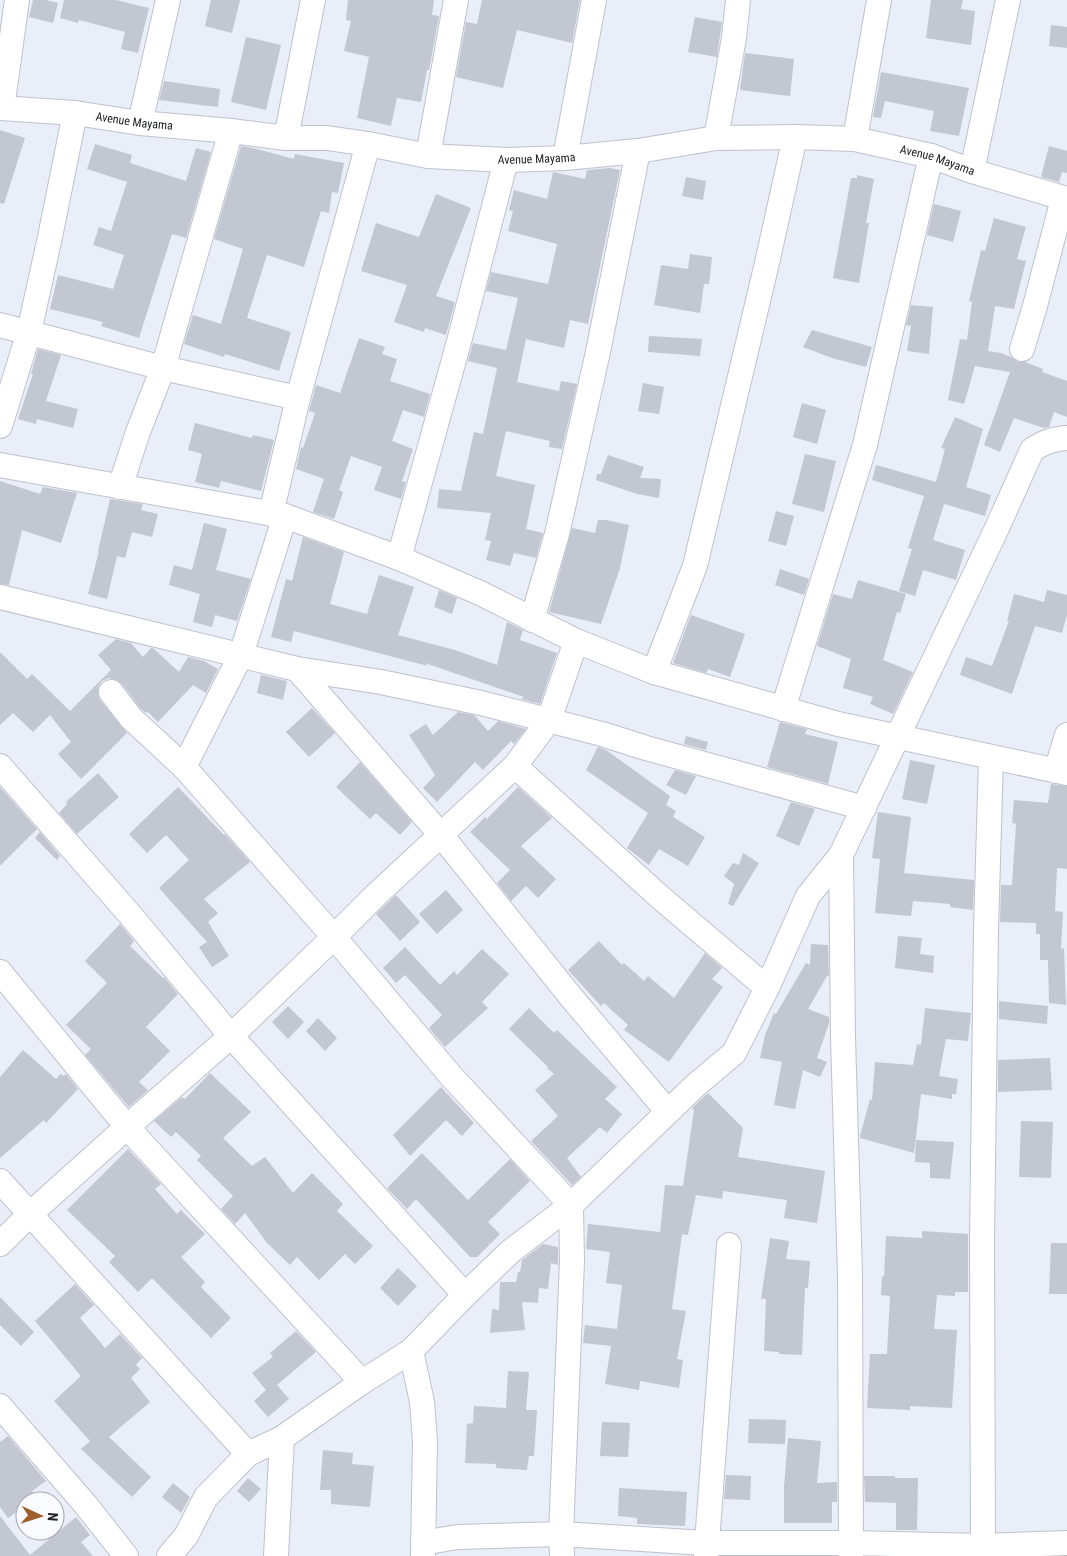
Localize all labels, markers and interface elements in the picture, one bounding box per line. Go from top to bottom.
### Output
street label: Avenue Mayama [95,109,174,133]
street label: Avenue Mayama [899,142,977,178]
street label: Avenue Mayama [497,150,576,167]
north arrow [15,1491,65,1541]
text: N [45,1512,61,1522]

